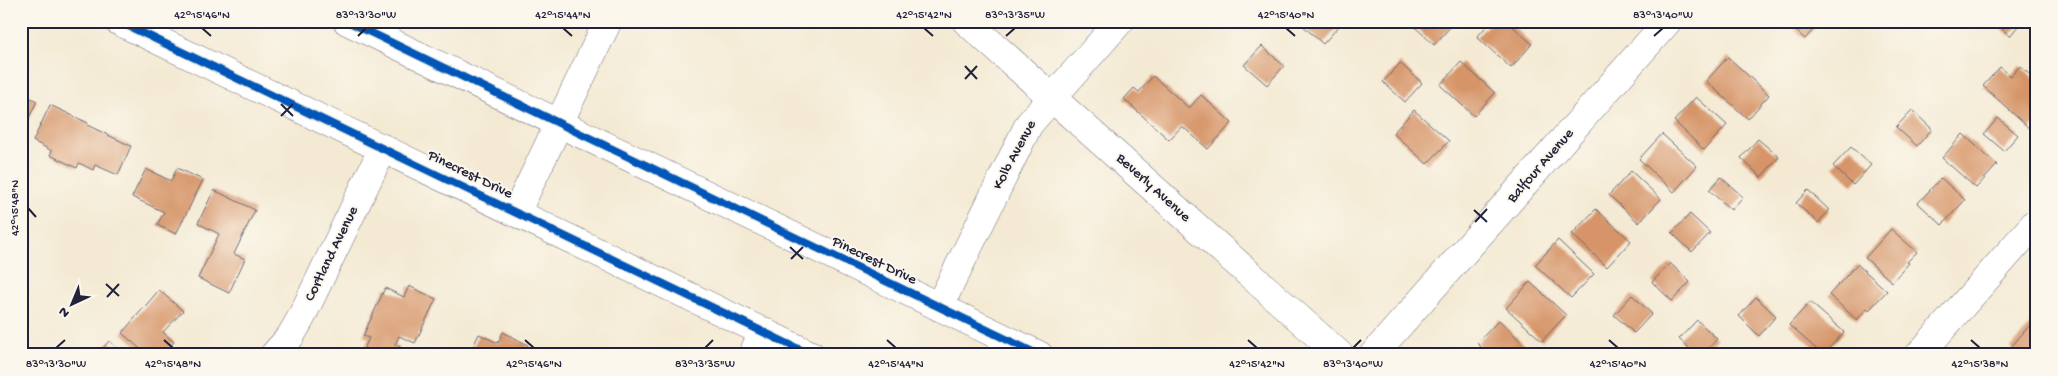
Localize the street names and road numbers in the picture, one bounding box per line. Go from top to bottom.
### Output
street label: Kolb Avenue [989,117,1041,193]
street label: Balfour Avenue [1503,125,1578,208]
street label: Pinecrest Drive [424,146,516,203]
street label: Beverly Avenue [1111,149,1194,226]
street label: Cortland Avenue [301,203,363,304]
street label: Pinecrest Drive [828,232,920,289]

